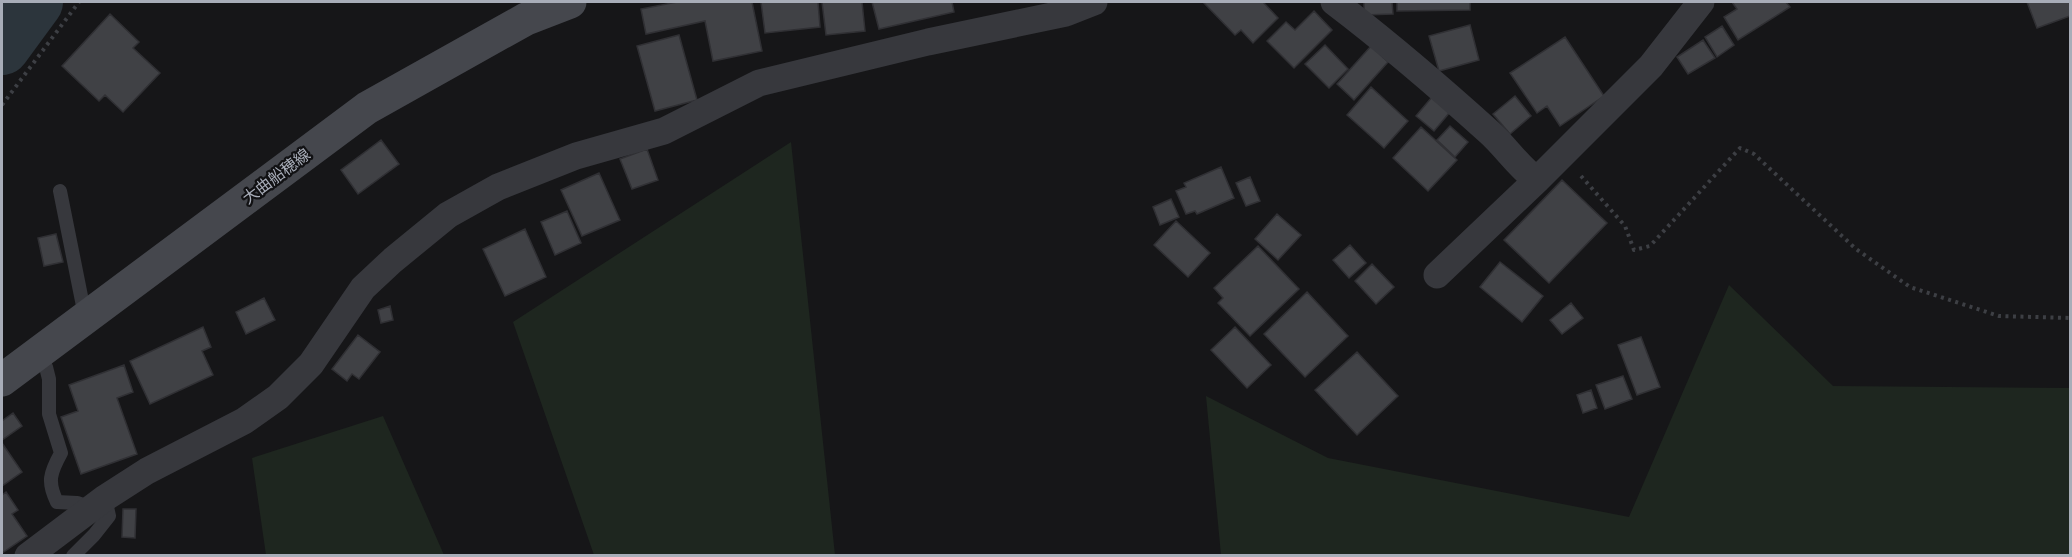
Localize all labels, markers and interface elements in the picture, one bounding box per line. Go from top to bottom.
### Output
street label: 大曲船穂線 [237,143,315,209]

